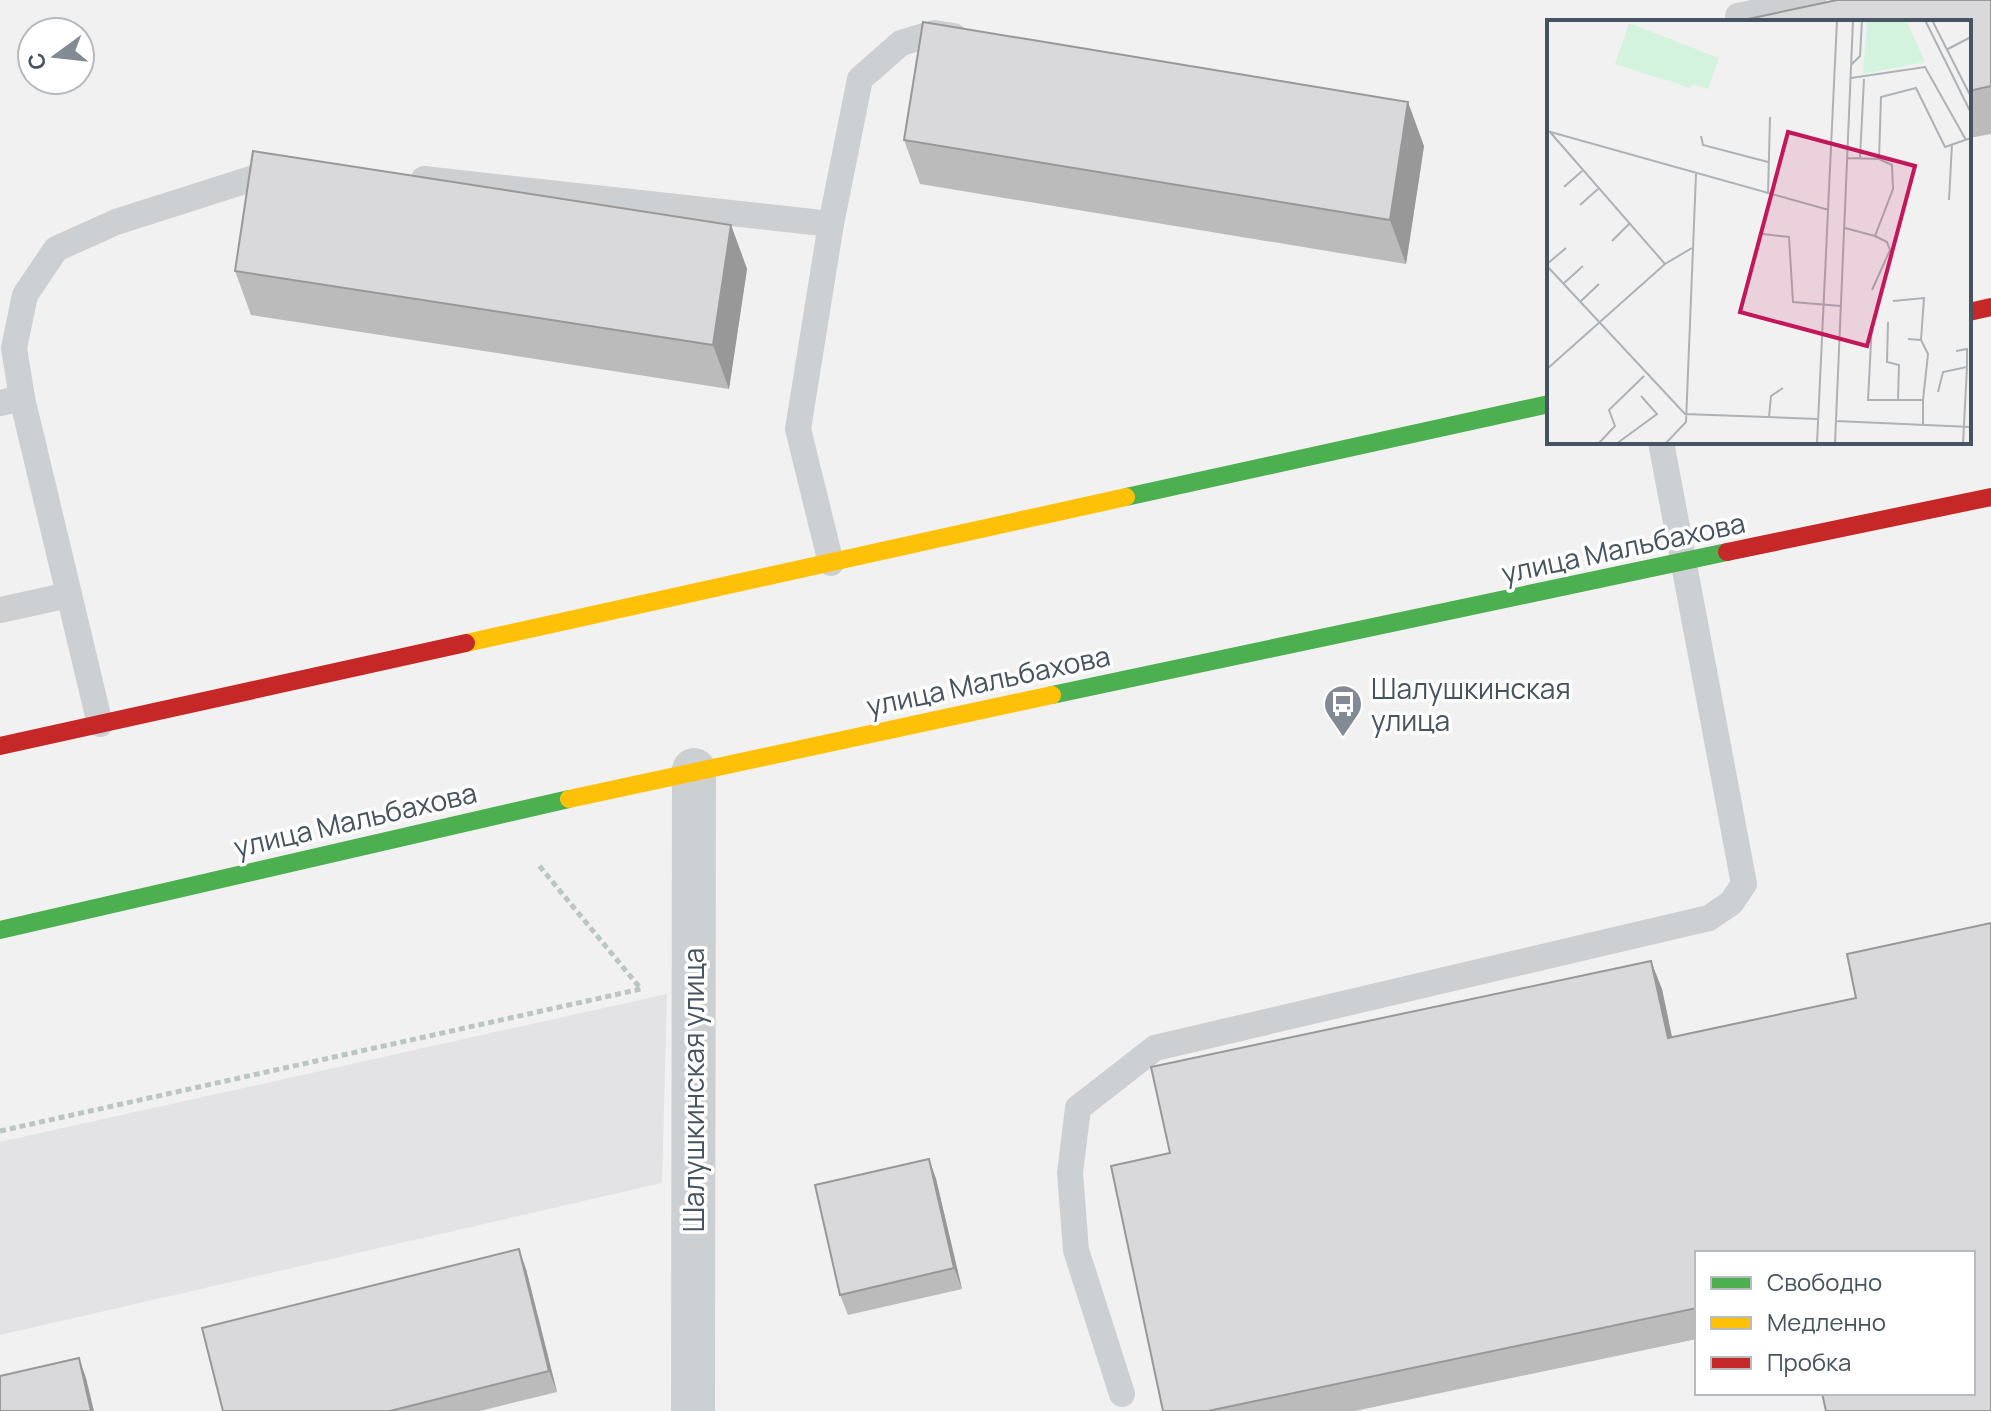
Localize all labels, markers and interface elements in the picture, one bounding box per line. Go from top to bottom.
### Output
north arrow [16,16,96,96]
inset map [1547,20,1971,444]
text: С [20,49,53,73]
street label: улица Мальбахова [1498,503,1748,591]
street label: улица Мальбахова [863,636,1113,724]
place label: Шалушкинская улица [1371,669,1571,739]
bus stop icon: Шалушкинская улица [1322,683,1364,738]
street label: улица Мальбахова [230,773,480,865]
street label: Шалушкинская улица [674,948,712,1232]
legend [1695,1251,1975,1395]
text: Свободно [1767,1265,1882,1298]
text: Медленно [1767,1305,1886,1338]
text: Пробка [1767,1345,1851,1378]

